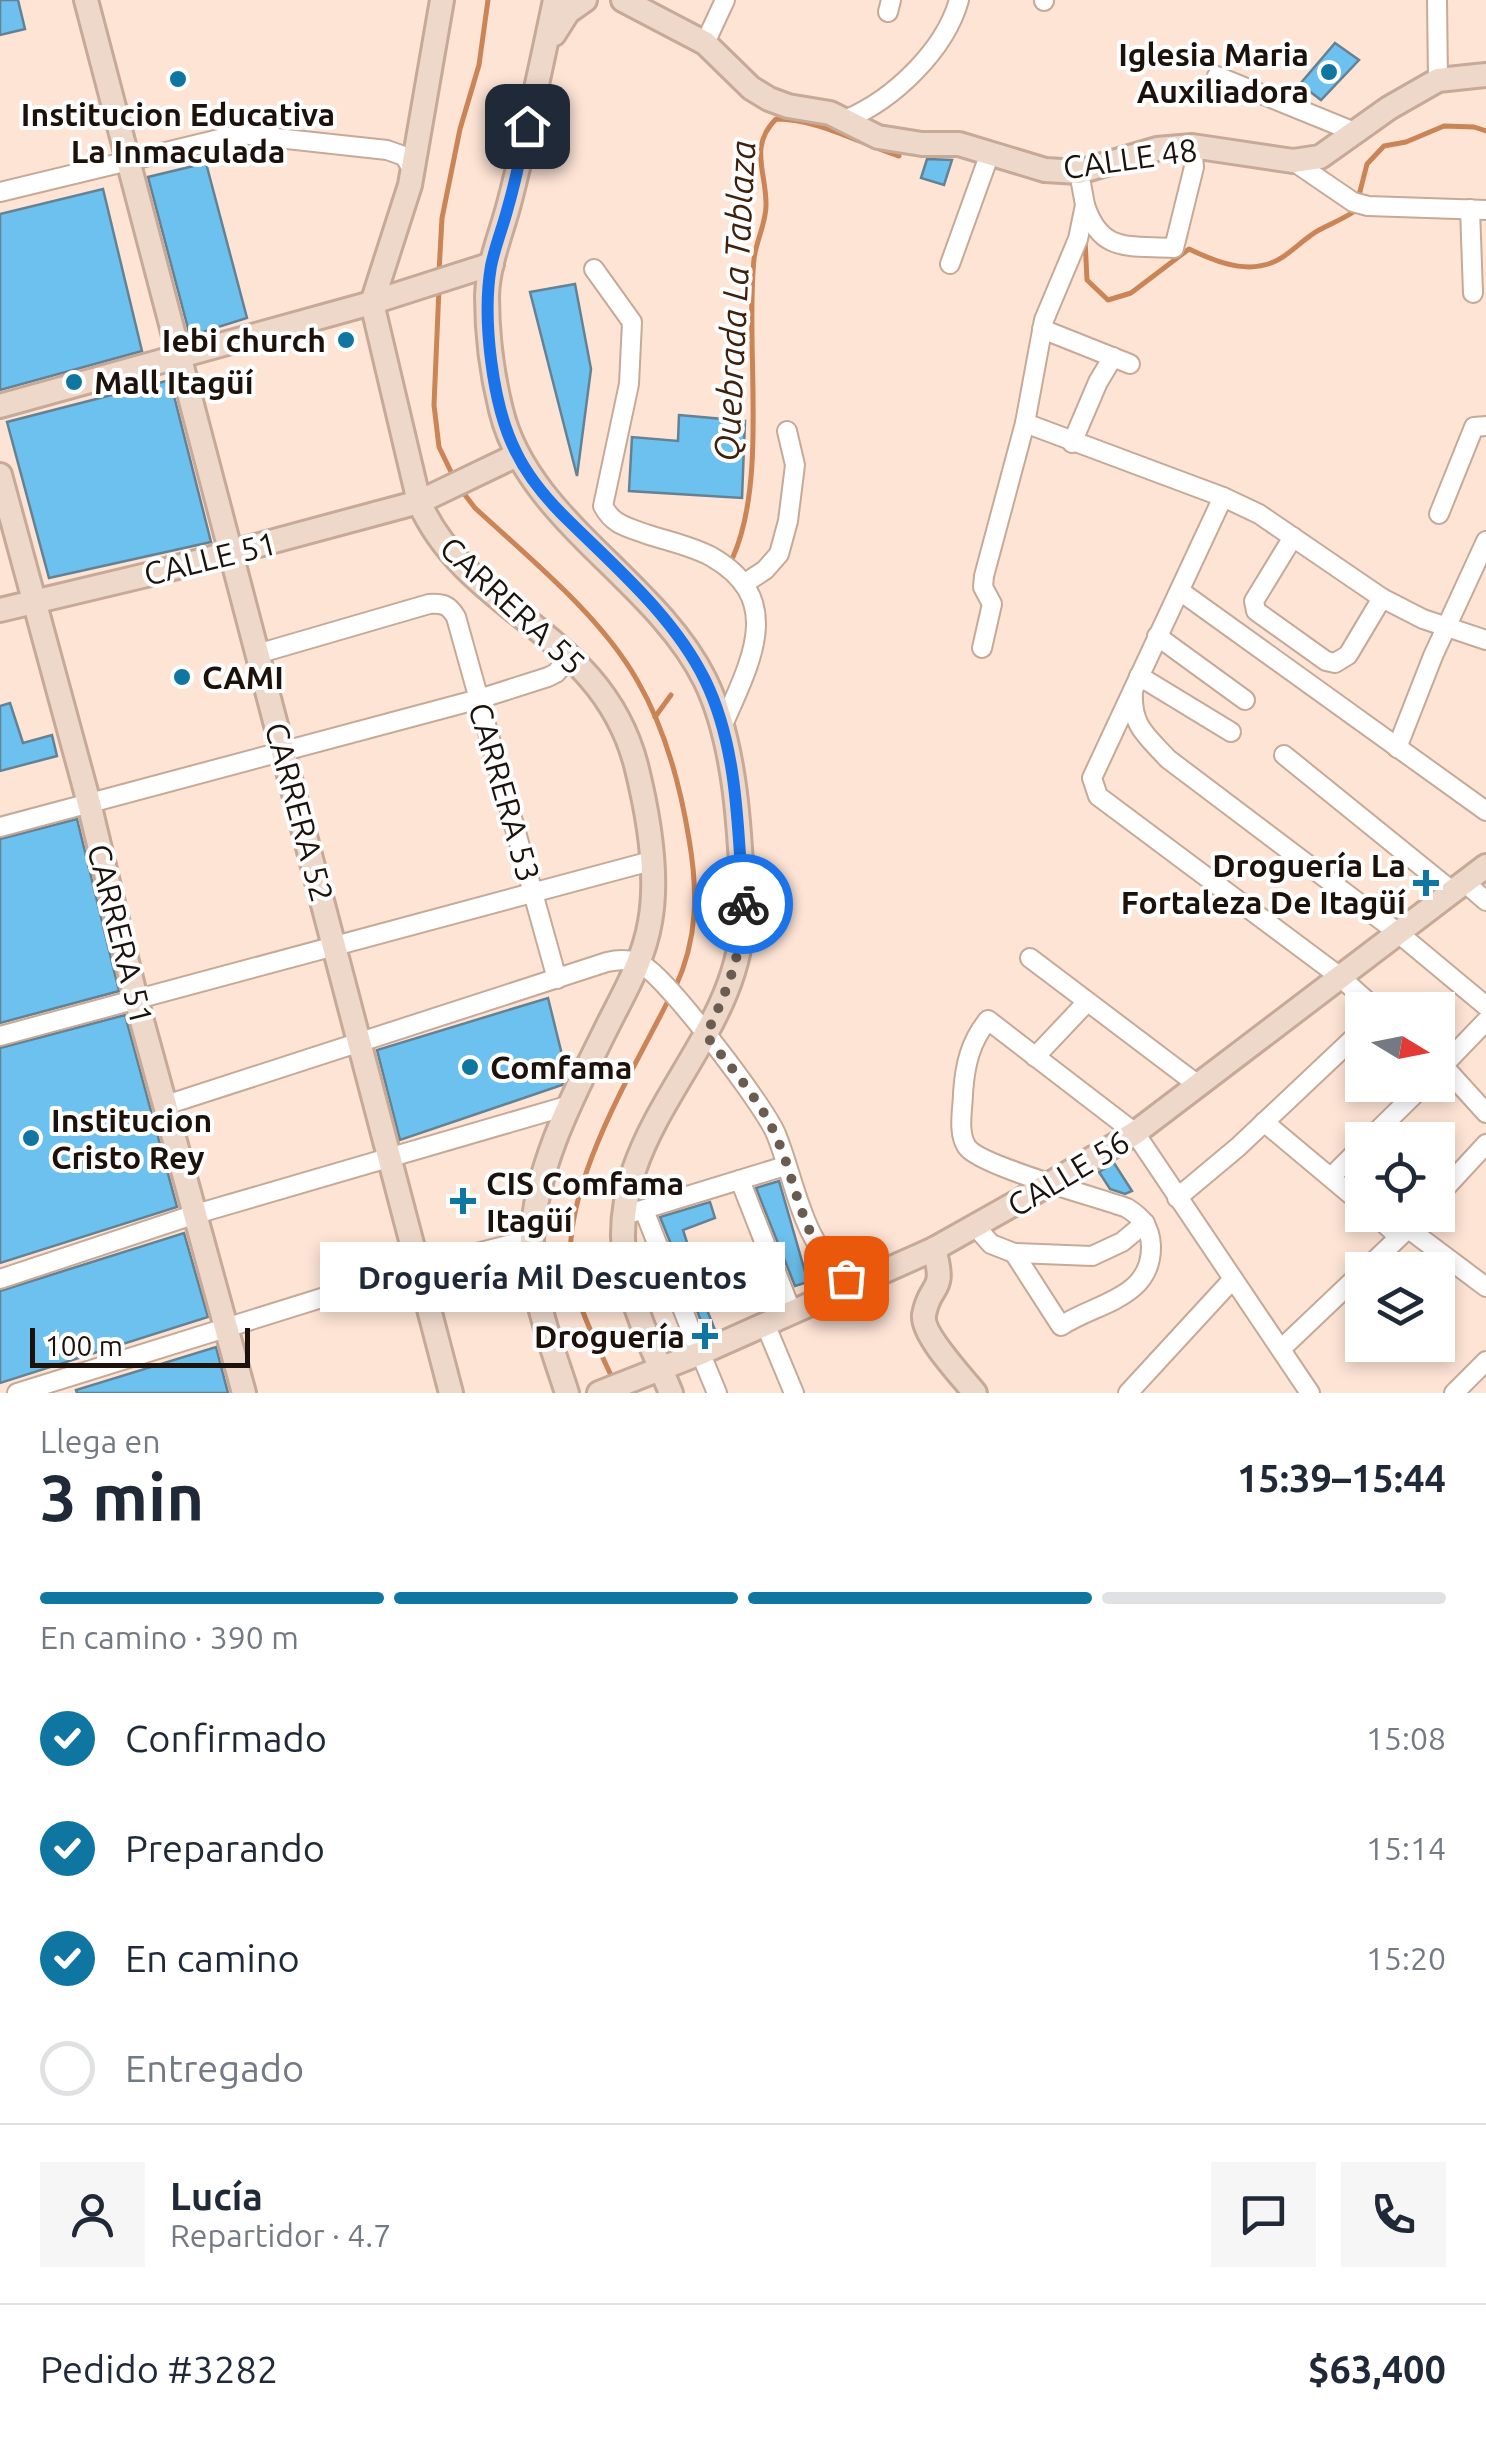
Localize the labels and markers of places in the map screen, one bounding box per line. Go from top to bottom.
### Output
place label: Iglesia Maria Auxiliadora [1118,36,1309,109]
marker: Iglesia Maria Auxiliadora [1318,61,1340,83]
marker: Institucion Educativa La Inmaculada [167,68,189,90]
pin [485,84,570,169]
place label: Institucion Educativa La Inmaculada [21,96,335,169]
place label: Iebi church [162,322,326,358]
marker: Iebi church [335,329,357,351]
place label: Mall Itagüí [94,364,254,400]
marker: Mall Itagüí [63,371,85,393]
place label: CAMI [202,659,284,695]
marker: CAMI [171,666,193,688]
place label: Droguería La Fortaleza De Itagüí [1121,847,1406,920]
marker: Droguería La Fortaleza De Itagüí [1415,872,1437,894]
place label: Comfama [490,1049,632,1085]
marker: Comfama [459,1056,481,1078]
place label: Institucion Cristo Rey [51,1102,212,1175]
marker: Institucion Cristo Rey [20,1127,42,1149]
place label: CIS Comfama Itagüí [486,1165,684,1238]
marker: CIS Comfama Itagüí [450,1188,476,1214]
pin [804,1236,889,1321]
callout: Droguería Mil Descuentos [321,1243,786,1313]
place label: Droguería [534,1318,685,1354]
marker: Droguería [694,1325,716,1347]

